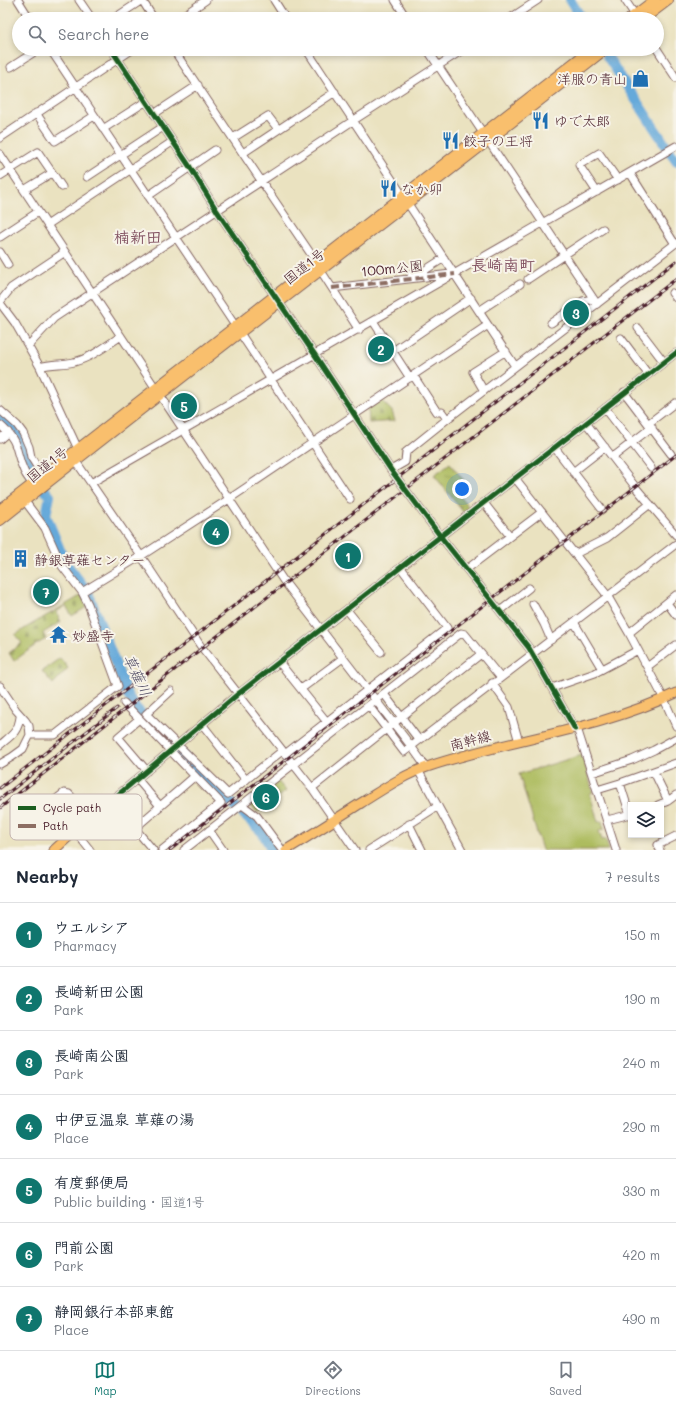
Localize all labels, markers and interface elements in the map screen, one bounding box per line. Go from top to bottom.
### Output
search box [12,12,664,56]
icon: search [26,23,48,45]
text: Search here [58,24,149,44]
shop icon: 洋服の青山 [630,68,650,88]
place label: 洋服の青山 [557,69,627,88]
restaurant icon: ゆで太郎 [531,110,551,130]
place label: ゆで太郎 [554,111,610,130]
restaurant icon: 餃子の王将 [440,130,460,150]
place label: 餃子の王将 [463,131,533,150]
restaurant icon: なか卯 [378,178,398,198]
place label: なか卯 [401,179,443,198]
district label: 楠新田 [114,226,162,247]
street label: 国道1号 [279,244,329,288]
district label: 長崎南町 [471,254,535,275]
street label: 100m公園 [360,255,424,281]
pin: 3 [563,298,589,328]
pin: 2 [368,334,394,364]
pin: 5 [171,391,197,421]
street label: 国道1号 [22,441,72,487]
your location [452,479,472,499]
pin: 4 [203,517,229,547]
pin: 1 [335,541,361,571]
building icon: 静銀草薙センター [11,549,31,569]
place label: 静銀草薙センター [34,550,145,569]
pin: 7 [33,577,59,607]
temple icon: 妙盛寺 [49,625,69,645]
place label: 妙盛寺 [72,626,114,645]
water label: 草薙川 [119,650,157,700]
street label: 南幹線 [447,725,493,755]
pin: 6 [253,782,279,812]
legend [10,794,142,840]
text: Cycle path [43,800,101,815]
map controls [628,802,664,838]
button: layers [628,802,664,838]
text: Path [43,818,68,833]
text: Nearby [16,865,78,887]
text: 7 results [605,868,660,885]
text: ウエルシア [54,917,129,937]
text: 1 [26,926,32,943]
text: 150 m [624,926,660,943]
text: Pharmacy [54,937,117,954]
text: 長崎新田公園 [54,981,144,1001]
text: 2 [25,990,33,1007]
text: 190 m [624,990,660,1007]
text: Park [54,1001,83,1018]
text: 長崎南公園 [54,1045,129,1065]
text: 3 [25,1054,33,1071]
text: 240 m [623,1054,660,1071]
text: Park [54,1065,83,1082]
text: 中伊豆温泉 草薙の湯 [54,1109,194,1129]
text: 4 [25,1118,33,1135]
text: 290 m [623,1118,660,1135]
text: Place [54,1129,89,1146]
text: 有度郵便局 [54,1172,129,1192]
text: 5 [25,1182,33,1199]
text: 330 m [622,1182,660,1199]
text: Public building · 国道1号 [54,1193,205,1210]
text: 門前公園 [54,1237,114,1257]
text: 6 [25,1246,33,1263]
text: 420 m [623,1246,660,1263]
text: Park [54,1257,83,1274]
text: 静岡銀行本部東館 [54,1301,174,1321]
text: 7 [25,1310,33,1327]
text: 490 m [622,1310,660,1327]
text: Place [54,1321,89,1338]
tab: Map [94,1359,117,1398]
tab: Directions [305,1359,361,1398]
tab: Saved [549,1359,582,1398]

